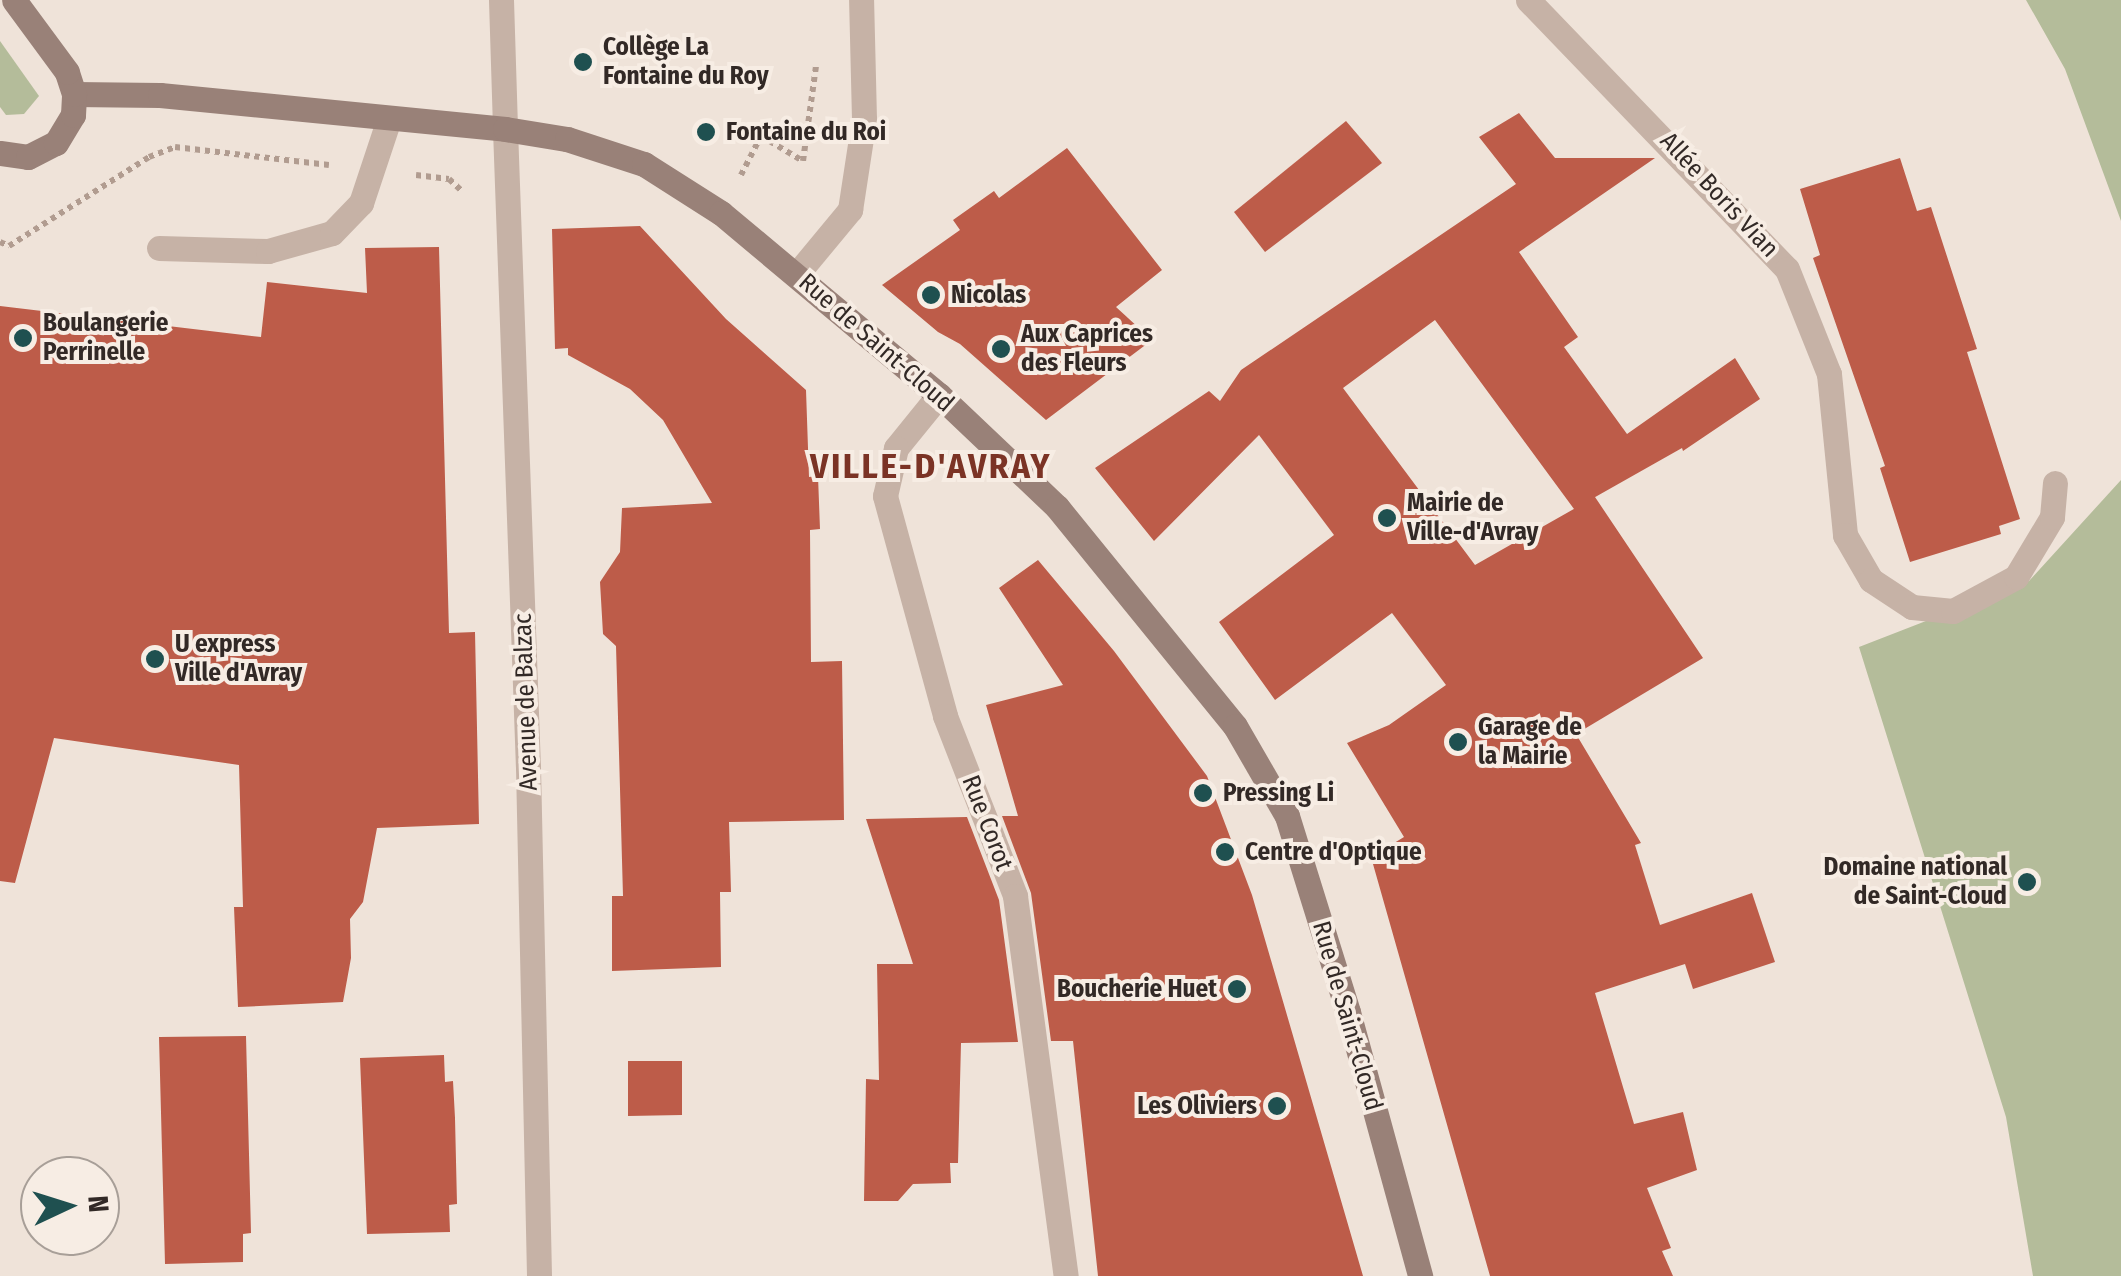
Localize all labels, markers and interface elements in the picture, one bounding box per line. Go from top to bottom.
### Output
place label: Collège La Fontaine du Roy [603,33,769,92]
marker: Collège La Fontaine du Roy [572,51,594,73]
place label: Fontaine du Roi [726,117,886,147]
marker: Fontaine du Roi [695,121,717,143]
street label: Allée Boris Vian [1654,126,1784,264]
street label: Rue de Saint-Cloud [792,268,960,418]
place label: Nicolas [951,280,1026,310]
marker: Nicolas [920,284,942,306]
place label: Boulangerie Perrinelle [43,309,168,368]
place label: Aux Caprices des Fleurs [1021,320,1153,379]
marker: Boulangerie Perrinelle [12,327,34,349]
marker: Aux Caprices des Fleurs [990,338,1012,360]
district label: VILLE-D'AVRAY [810,445,1052,487]
place label: Mairie de Ville-d'Avray [1407,489,1538,548]
marker: Mairie de Ville-d'Avray [1376,507,1398,529]
street label: Avenue de Balzac [508,613,544,791]
place label: U express Ville d'Avray [175,630,302,689]
marker: U express Ville d'Avray [144,648,166,670]
place label: Garage de la Mairie [1478,713,1582,772]
marker: Garage de la Mairie [1447,731,1469,753]
street label: Rue Corot [955,771,1019,875]
place label: Pressing Li [1223,778,1334,808]
marker: Pressing Li [1192,782,1214,804]
place label: Centre d'Optique [1245,837,1422,867]
marker: Centre d'Optique [1214,841,1236,863]
place label: Domaine national de Saint-Cloud [1824,853,2007,912]
marker: Domaine national de Saint-Cloud [2016,871,2038,893]
street label: Rue de Saint-Cloud [1306,918,1388,1114]
place label: Boucherie Huet [1057,974,1217,1004]
marker: Boucherie Huet [1226,978,1248,1000]
place label: Les Oliviers [1137,1091,1257,1121]
marker: Les Oliviers [1266,1095,1288,1117]
north arrow [20,1156,120,1256]
text: N [81,1194,115,1214]

